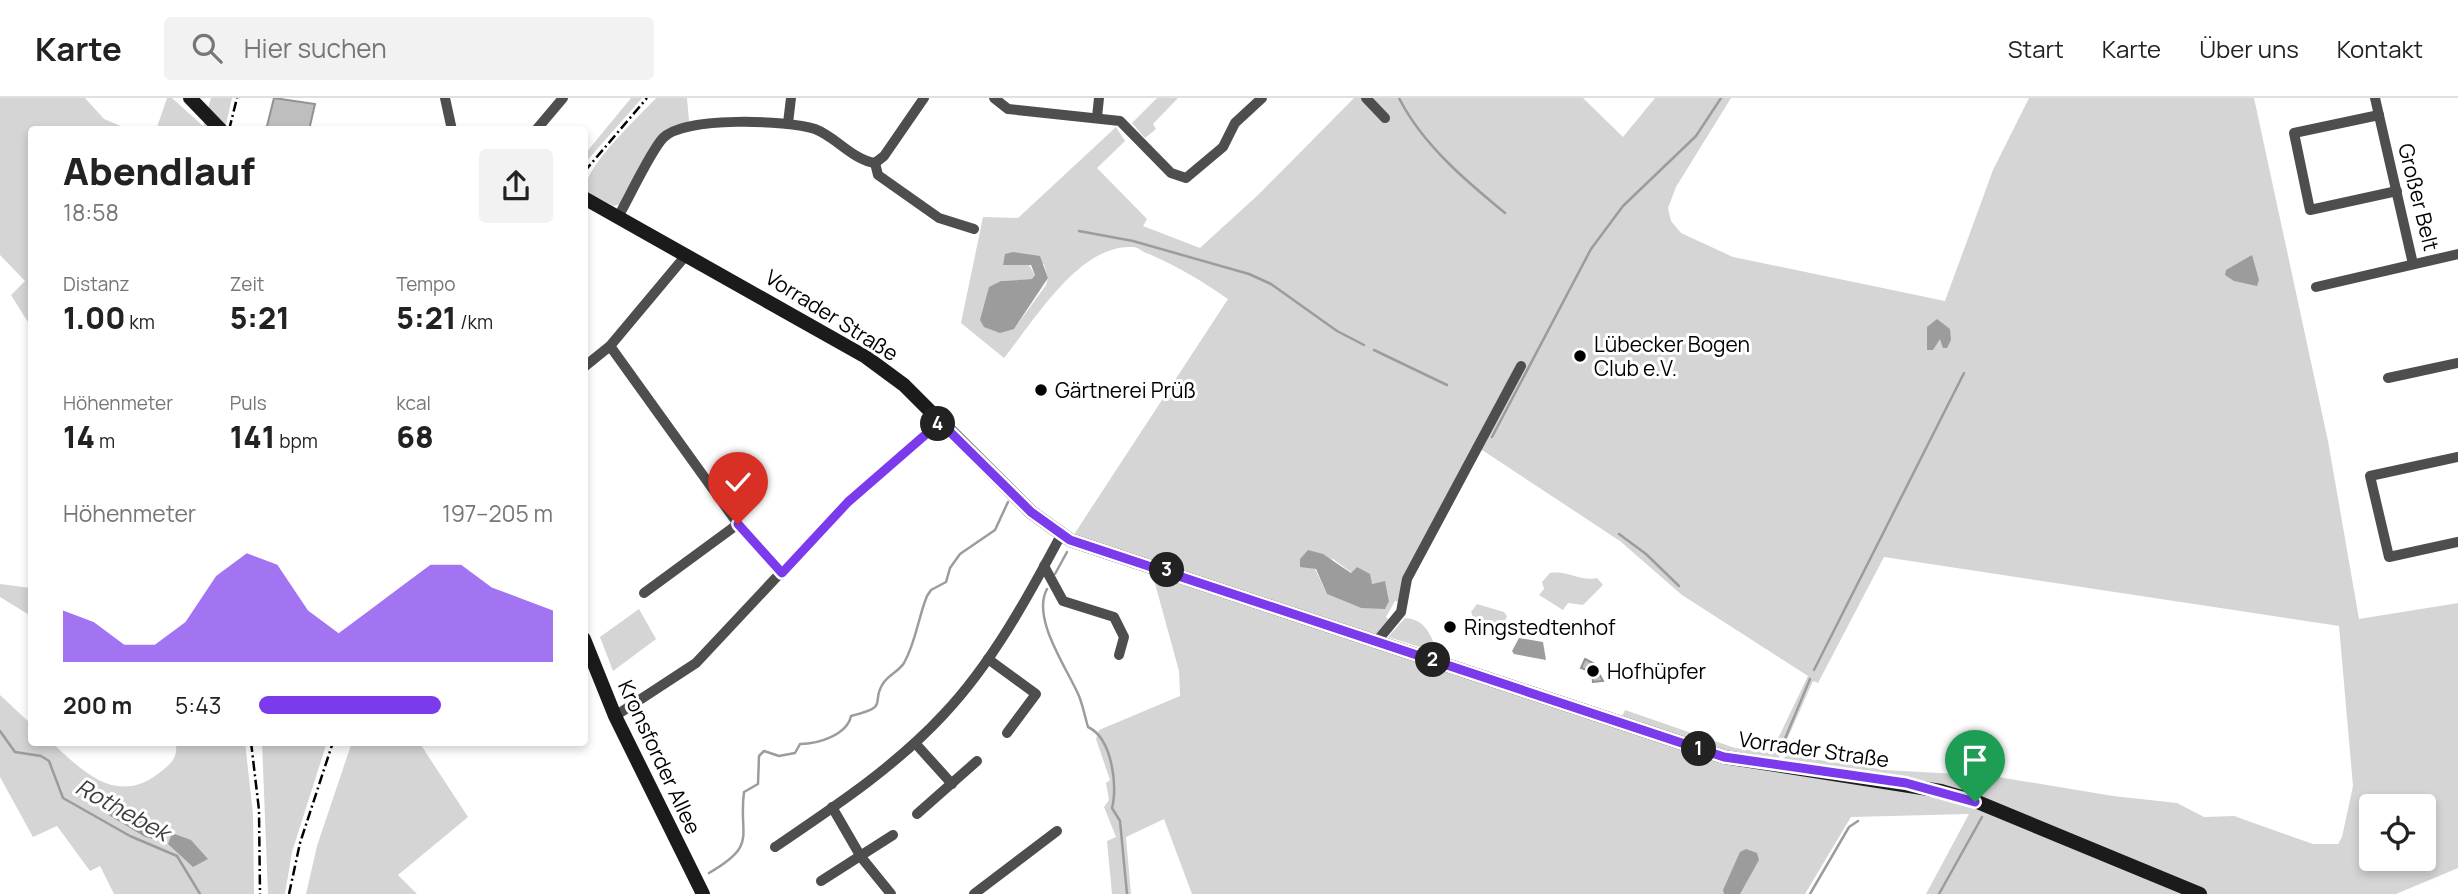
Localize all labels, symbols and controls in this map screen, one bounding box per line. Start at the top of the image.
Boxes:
search box [164,17,654,80]
text: Karte [35,26,122,71]
icon: search [188,29,226,67]
text: Hier suchen [244,30,387,66]
text: Start [2008,32,2064,65]
text: Karte [2102,32,2161,65]
text: Über uns [2199,32,2299,65]
text: Kontakt [2337,32,2423,65]
street label: Großer Belt [2392,140,2446,254]
text: Abendlauf [63,144,255,196]
button: share [479,149,553,223]
text: 18:58 [63,196,119,228]
street label: Vorrader Straße [760,263,904,367]
text: Distanz [63,271,130,297]
text: Zeit [230,271,264,297]
text: Tempo [396,271,456,297]
text: 1.00 [63,297,125,338]
text: 5:21 [230,297,290,338]
text: 5:21 [396,297,456,338]
text: km [125,309,155,335]
text: /km [456,309,493,335]
place label: Lübecker Bogen Club e.V. [1594,330,1750,382]
marker: Lübecker Bogen Club e.V. [1572,348,1588,364]
place label: Gärtnerei Prüß [1055,376,1196,404]
marker: Gärtnerei Prüß [1033,382,1049,398]
text: Höhenmeter [63,390,173,416]
text: Puls [230,390,267,416]
text: kcal [396,390,431,416]
pin: 4 [920,406,956,442]
text: 4 [932,410,943,436]
text: 14 [63,416,95,457]
text: 141 [230,416,275,457]
text: 68 [396,416,434,457]
text: m [95,428,115,454]
text: bpm [275,428,318,454]
pin [708,452,768,524]
icon: check [719,463,757,501]
text: Höhenmeter [63,497,196,529]
text: 197–205 m [442,497,553,529]
pin: 3 [1150,552,1184,588]
text: 3 [1161,556,1172,582]
place label: Ringstedtenhof [1464,613,1616,641]
marker: Ringstedtenhof [1442,619,1458,635]
pin: 2 [1416,642,1450,678]
text: 2 [1427,646,1438,672]
place label: Hofhüpfer [1607,657,1707,685]
marker: Hofhüpfer [1585,663,1601,679]
street label: Kronsforder Allee [612,676,708,838]
text: 200 m [63,689,132,721]
text: 5:43 [175,689,221,721]
street label: Vorrader Straße [1737,725,1891,773]
pin [1945,730,2005,802]
pin: 1 [1682,732,1716,766]
text: 1 [1694,735,1703,761]
icon: arrive [1956,741,1994,779]
water label: Rothebek [70,770,179,850]
map controls [2359,794,2436,871]
button: locate [2359,794,2436,871]

